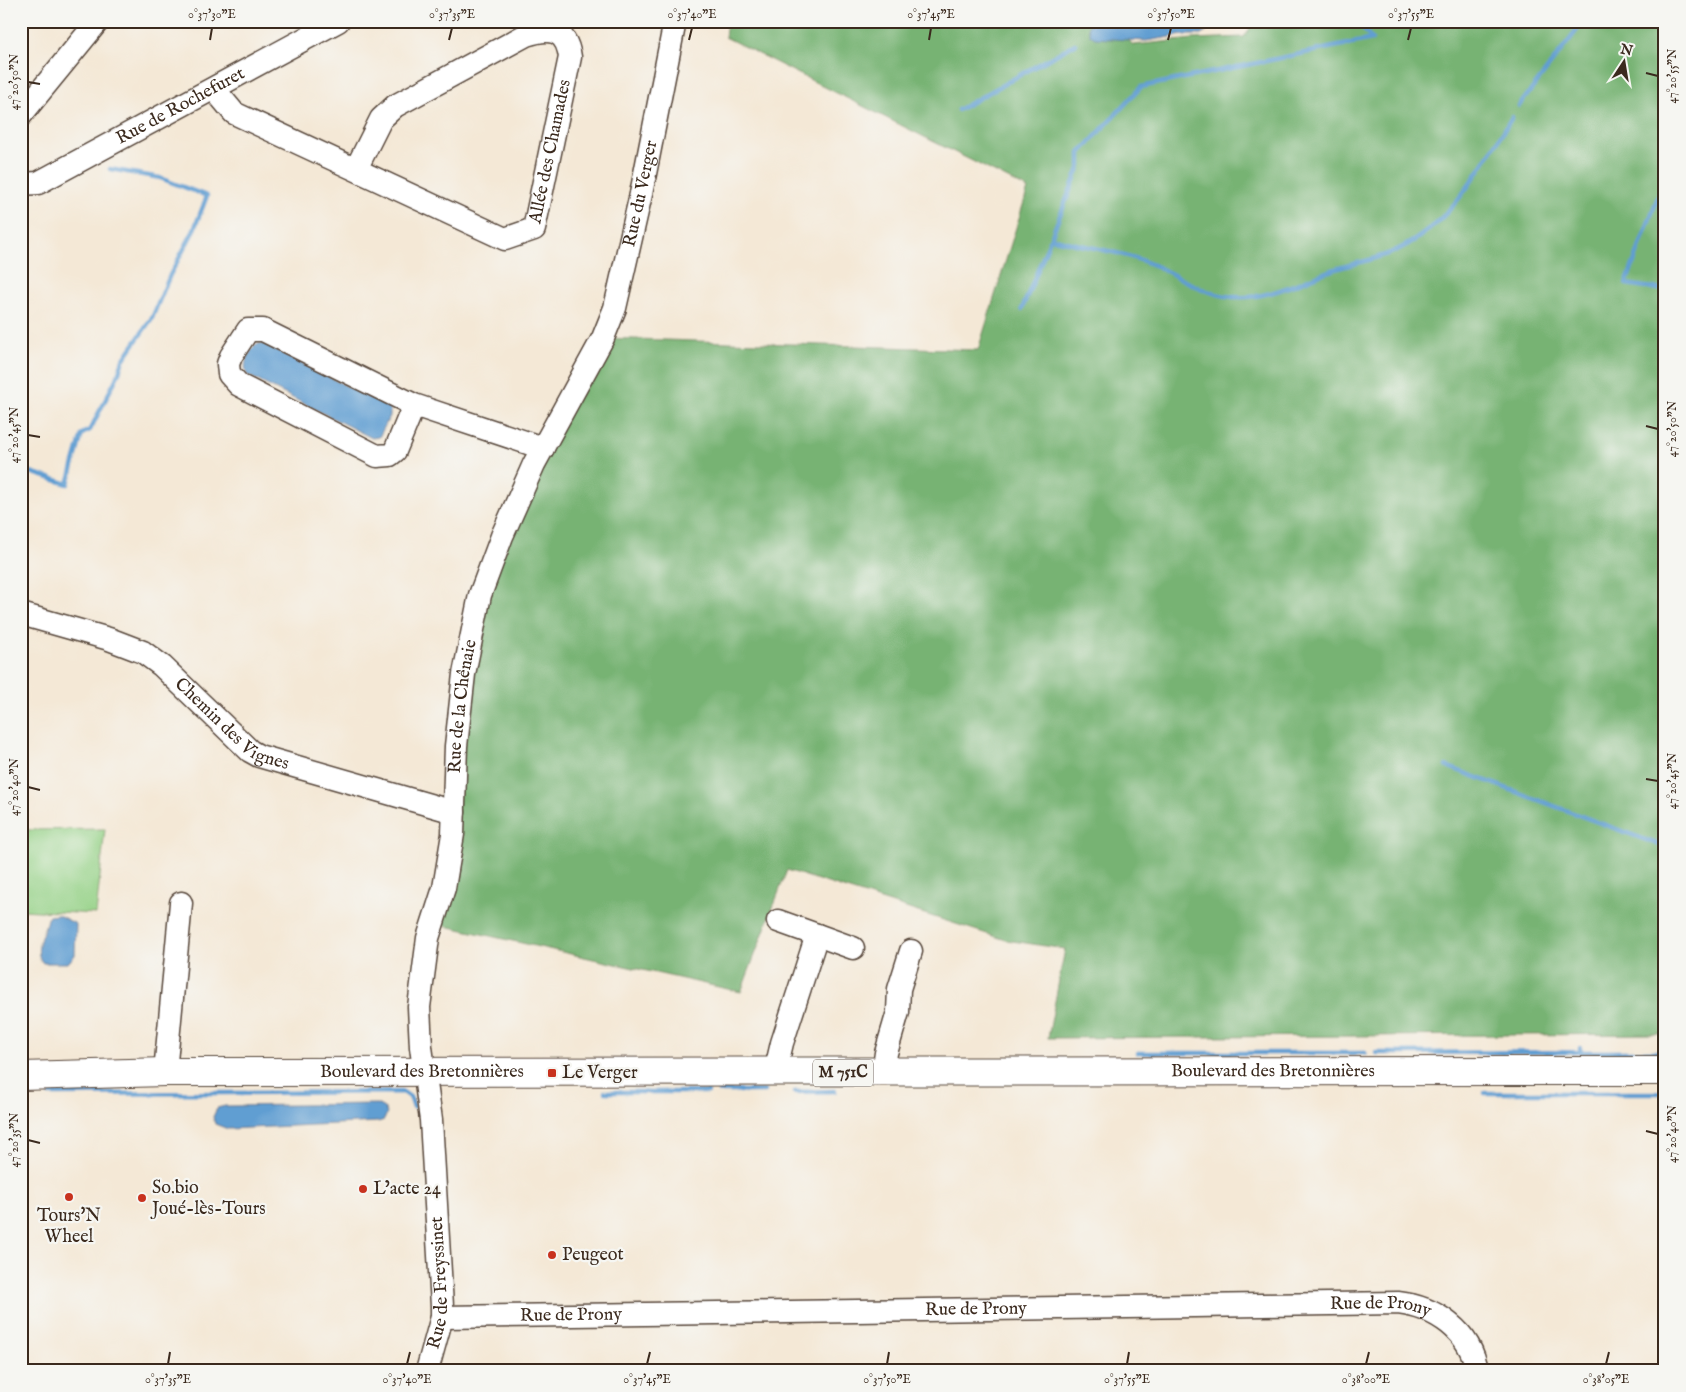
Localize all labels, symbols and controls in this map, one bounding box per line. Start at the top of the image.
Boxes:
text: 0°37'30"E [188,7,236,22]
text: 0°37'35"E [429,7,475,22]
text: 0°37'40"E [667,7,717,22]
text: 0°37'45"E [907,7,955,22]
text: 0°37'50"E [1147,7,1195,22]
text: 0°37'55"E [1388,7,1434,22]
north arrow [1598,38,1648,88]
text: N [1618,40,1634,60]
text: 47°20'55"N [1665,48,1680,103]
text: 47°20'50"N [7,53,22,110]
street label: Rue de Rochefuret [112,62,249,150]
street label: Allée des Chamades [524,77,577,227]
street label: Rue du Verger [618,138,663,249]
text: 47°20'50"N [1665,400,1680,457]
text: 47°20'45"N [7,406,22,463]
street label: Rue de la Chênaie [444,637,482,774]
street label: Chemin des Vignes [170,673,292,776]
text: 47°20'45"N [1665,752,1680,809]
text: 47°20'40"N [7,757,22,816]
street label: Boulevard des Bretonnières [320,1060,524,1083]
road number: M 751C [813,1060,873,1086]
street label: Boulevard des Bretonnières [1171,1060,1375,1083]
place label: Le Verger [562,1062,638,1085]
marker: Le Verger [546,1067,558,1079]
text: 47°20'40"N [1665,1104,1680,1163]
text: 47°20'35"N [7,1112,22,1167]
place label: So.bio Joué-lès-Tours [150,1177,266,1221]
place label: L’acte 24 [373,1178,441,1201]
marker: L’acte 24 [357,1183,369,1195]
marker: Tours'N Wheel [63,1191,75,1203]
marker: So.bio Joué-lès-Tours [136,1192,148,1204]
place label: Tours'N Wheel [37,1205,101,1249]
street label: Rue de Freyssinet [422,1216,454,1352]
place label: Peugeot [562,1244,624,1267]
marker: Peugeot [546,1249,558,1261]
street label: Rue de Prony [1330,1291,1435,1323]
street label: Rue de Prony [925,1297,1027,1321]
street label: Rue de Prony [520,1303,622,1327]
text: 0°37'35"E [145,1372,191,1387]
text: 0°37'40"E [382,1372,432,1387]
text: 0°37'45"E [623,1372,671,1387]
text: 0°37'50"E [863,1372,911,1387]
text: 0°37'55"E [1104,1372,1150,1387]
text: 0°38'00"E [1342,1372,1390,1387]
text: 0°38'05"E [1583,1372,1629,1387]

